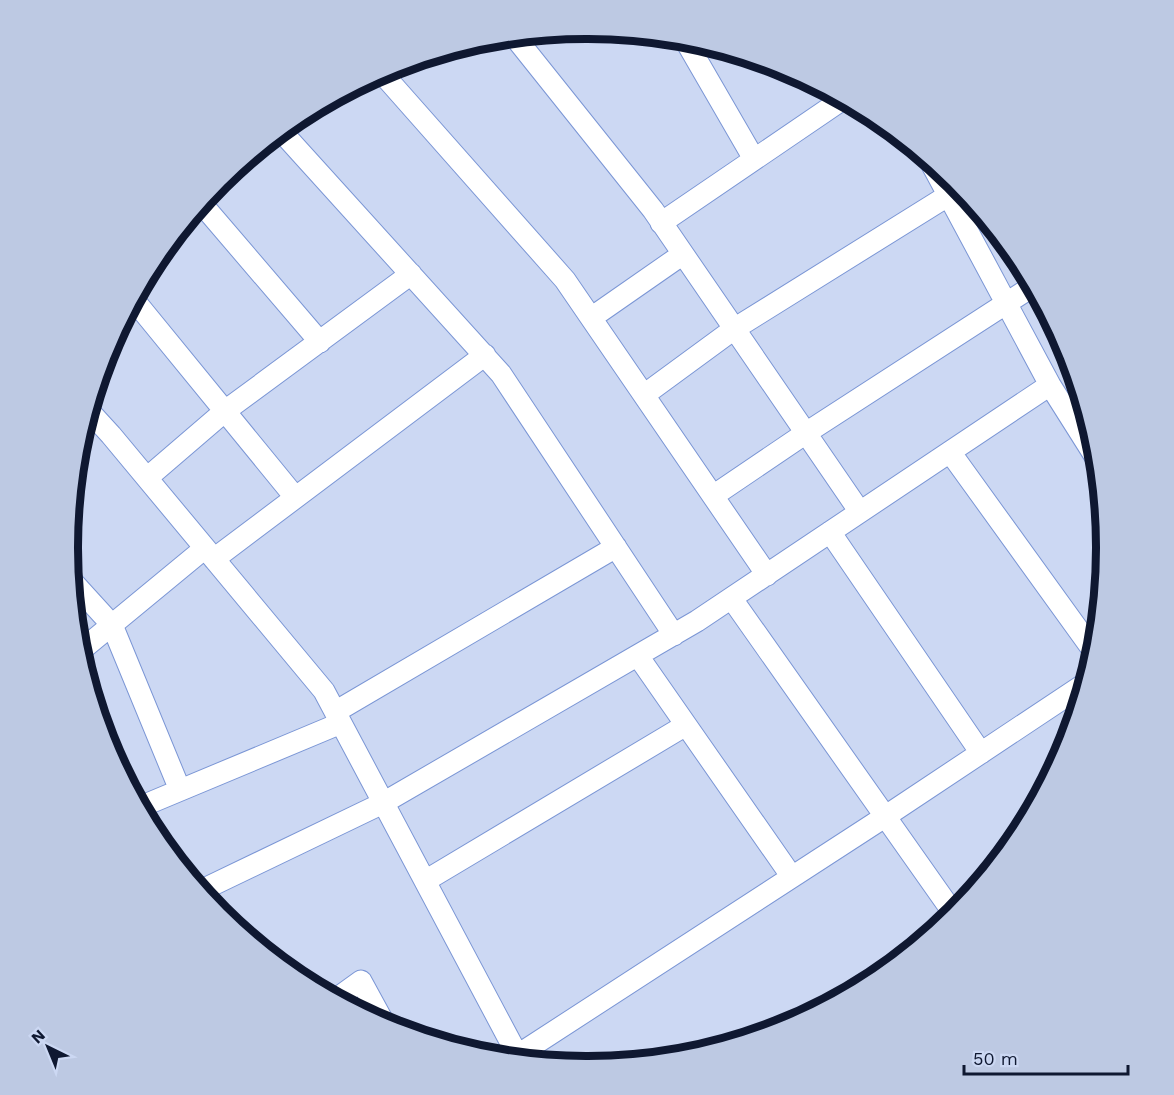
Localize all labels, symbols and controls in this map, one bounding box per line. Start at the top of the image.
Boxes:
north arrow [18,1017,78,1077]
text: N [27,1025,49,1047]
scale bar [964,1038,1128,1076]
text: 50 m [973,1048,1018,1069]

